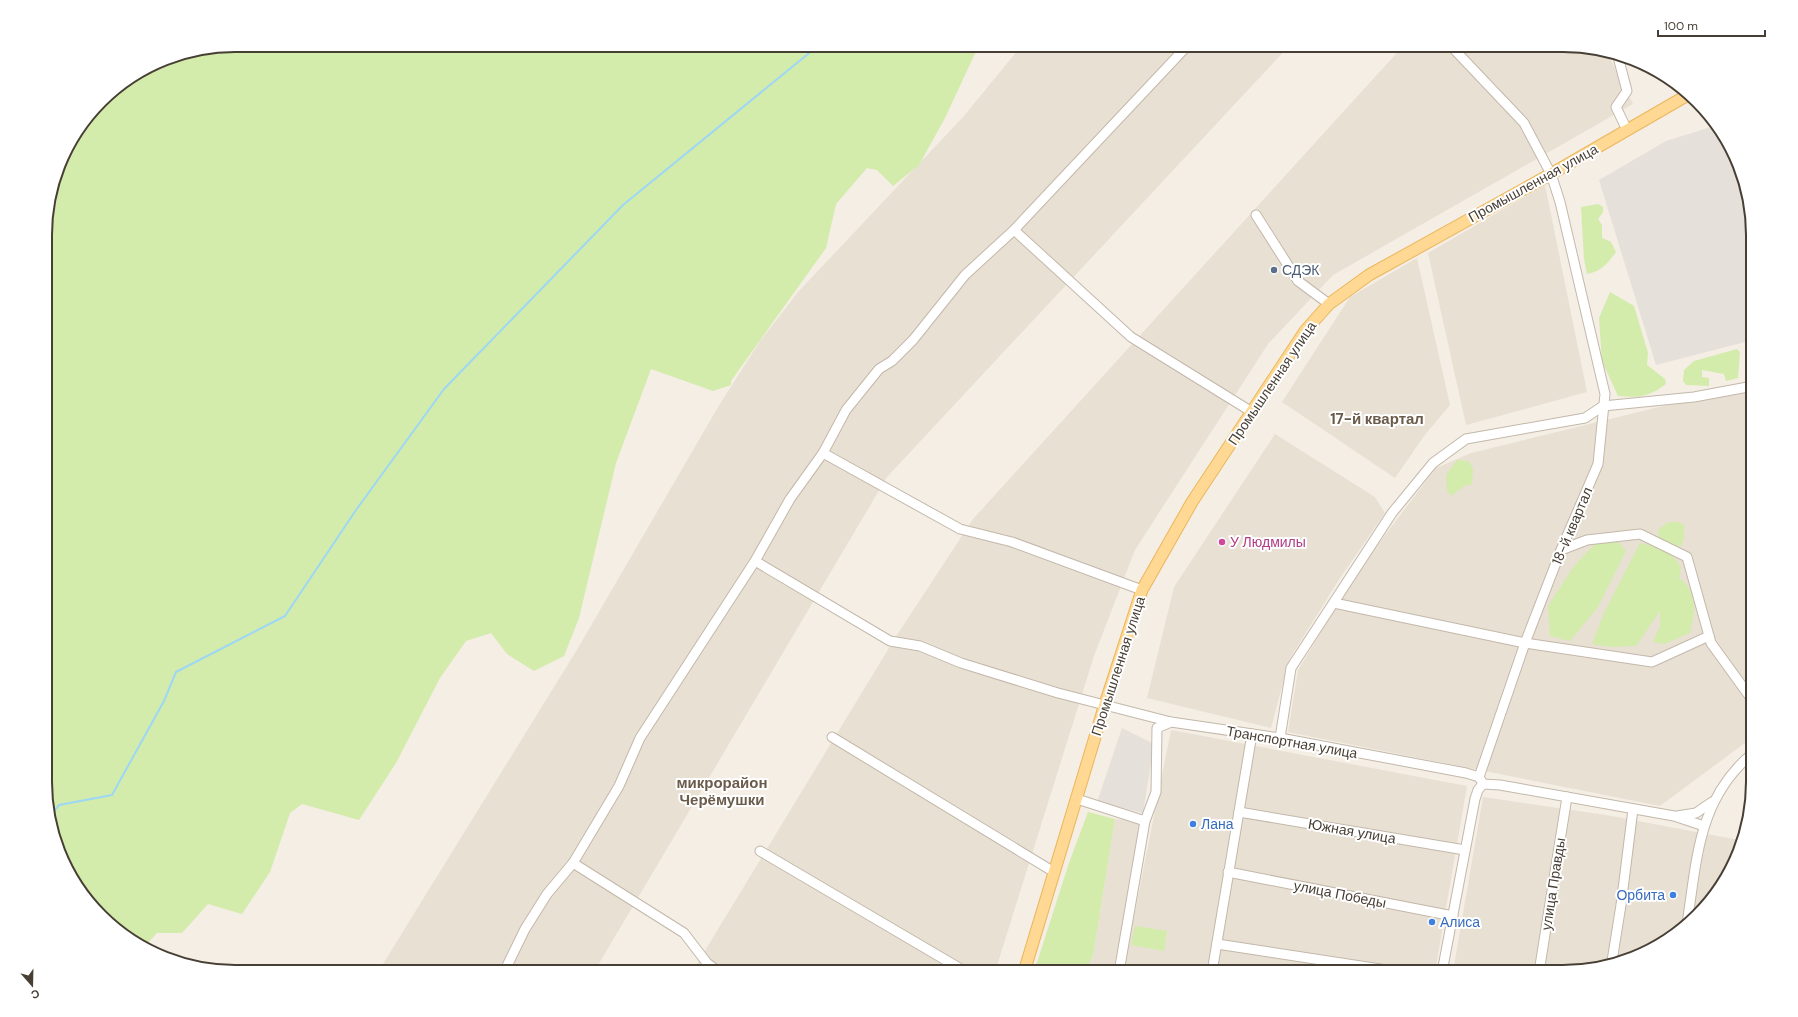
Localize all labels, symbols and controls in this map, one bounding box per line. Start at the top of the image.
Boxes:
scale bar [1658,12,1765,38]
text: 100 m [1664,18,1698,34]
street label: Промышленная улица [1465,140,1601,226]
place label: СДЭК [1282,261,1320,279]
marker: СДЭК [1269,265,1279,275]
street label: Промышленная улица [1224,317,1320,448]
district label: 17-й квартал [1330,409,1424,429]
street label: 18-й квартал [1548,484,1596,568]
place label: У Людмилы [1230,533,1306,551]
marker: У Людмилы [1217,537,1227,547]
street label: Промышленная улица [1087,594,1149,738]
street label: Транспортная улица [1225,722,1359,762]
district label: микрорайон Черёмушки [676,773,768,810]
street label: Южная улица [1307,814,1398,848]
place label: Лана [1201,815,1234,833]
marker: Лана [1188,819,1198,829]
street label: улица Правды [1537,836,1569,932]
street label: улица Победы [1292,876,1388,912]
place label: Орбита [1616,886,1665,904]
marker: Орбита [1668,890,1678,900]
place label: Алиса [1440,913,1480,931]
marker: Алиса [1427,917,1437,927]
north arrow [12,965,52,1005]
text: С [29,986,42,1002]

